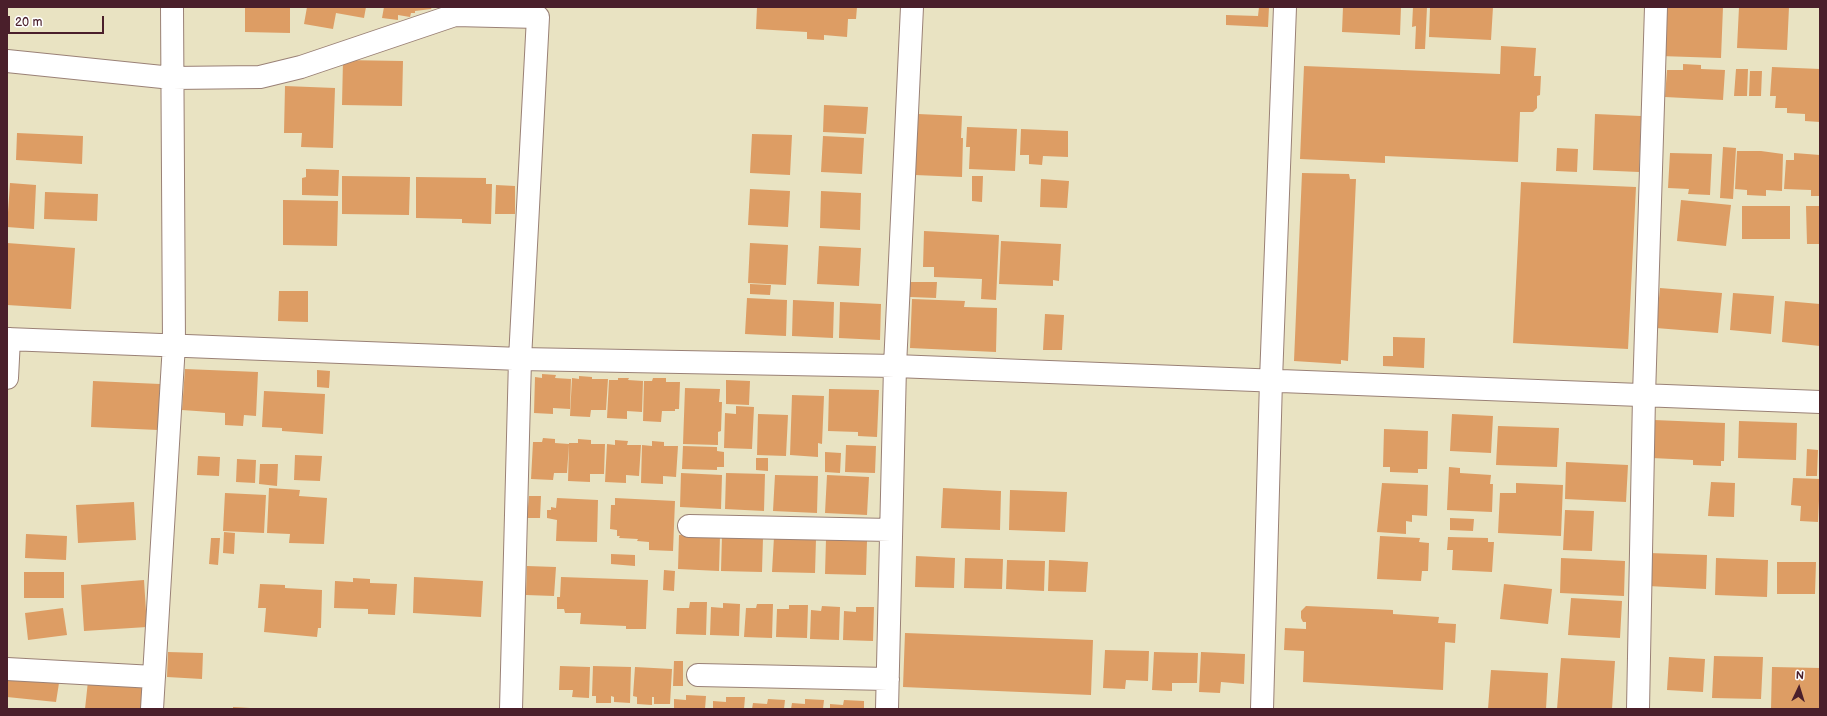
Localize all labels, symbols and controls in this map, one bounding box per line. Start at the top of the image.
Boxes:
scale bar [10,8,106,34]
text: 20 m [15,15,42,30]
north arrow [1779,668,1819,708]
text: N [1795,669,1804,682]

